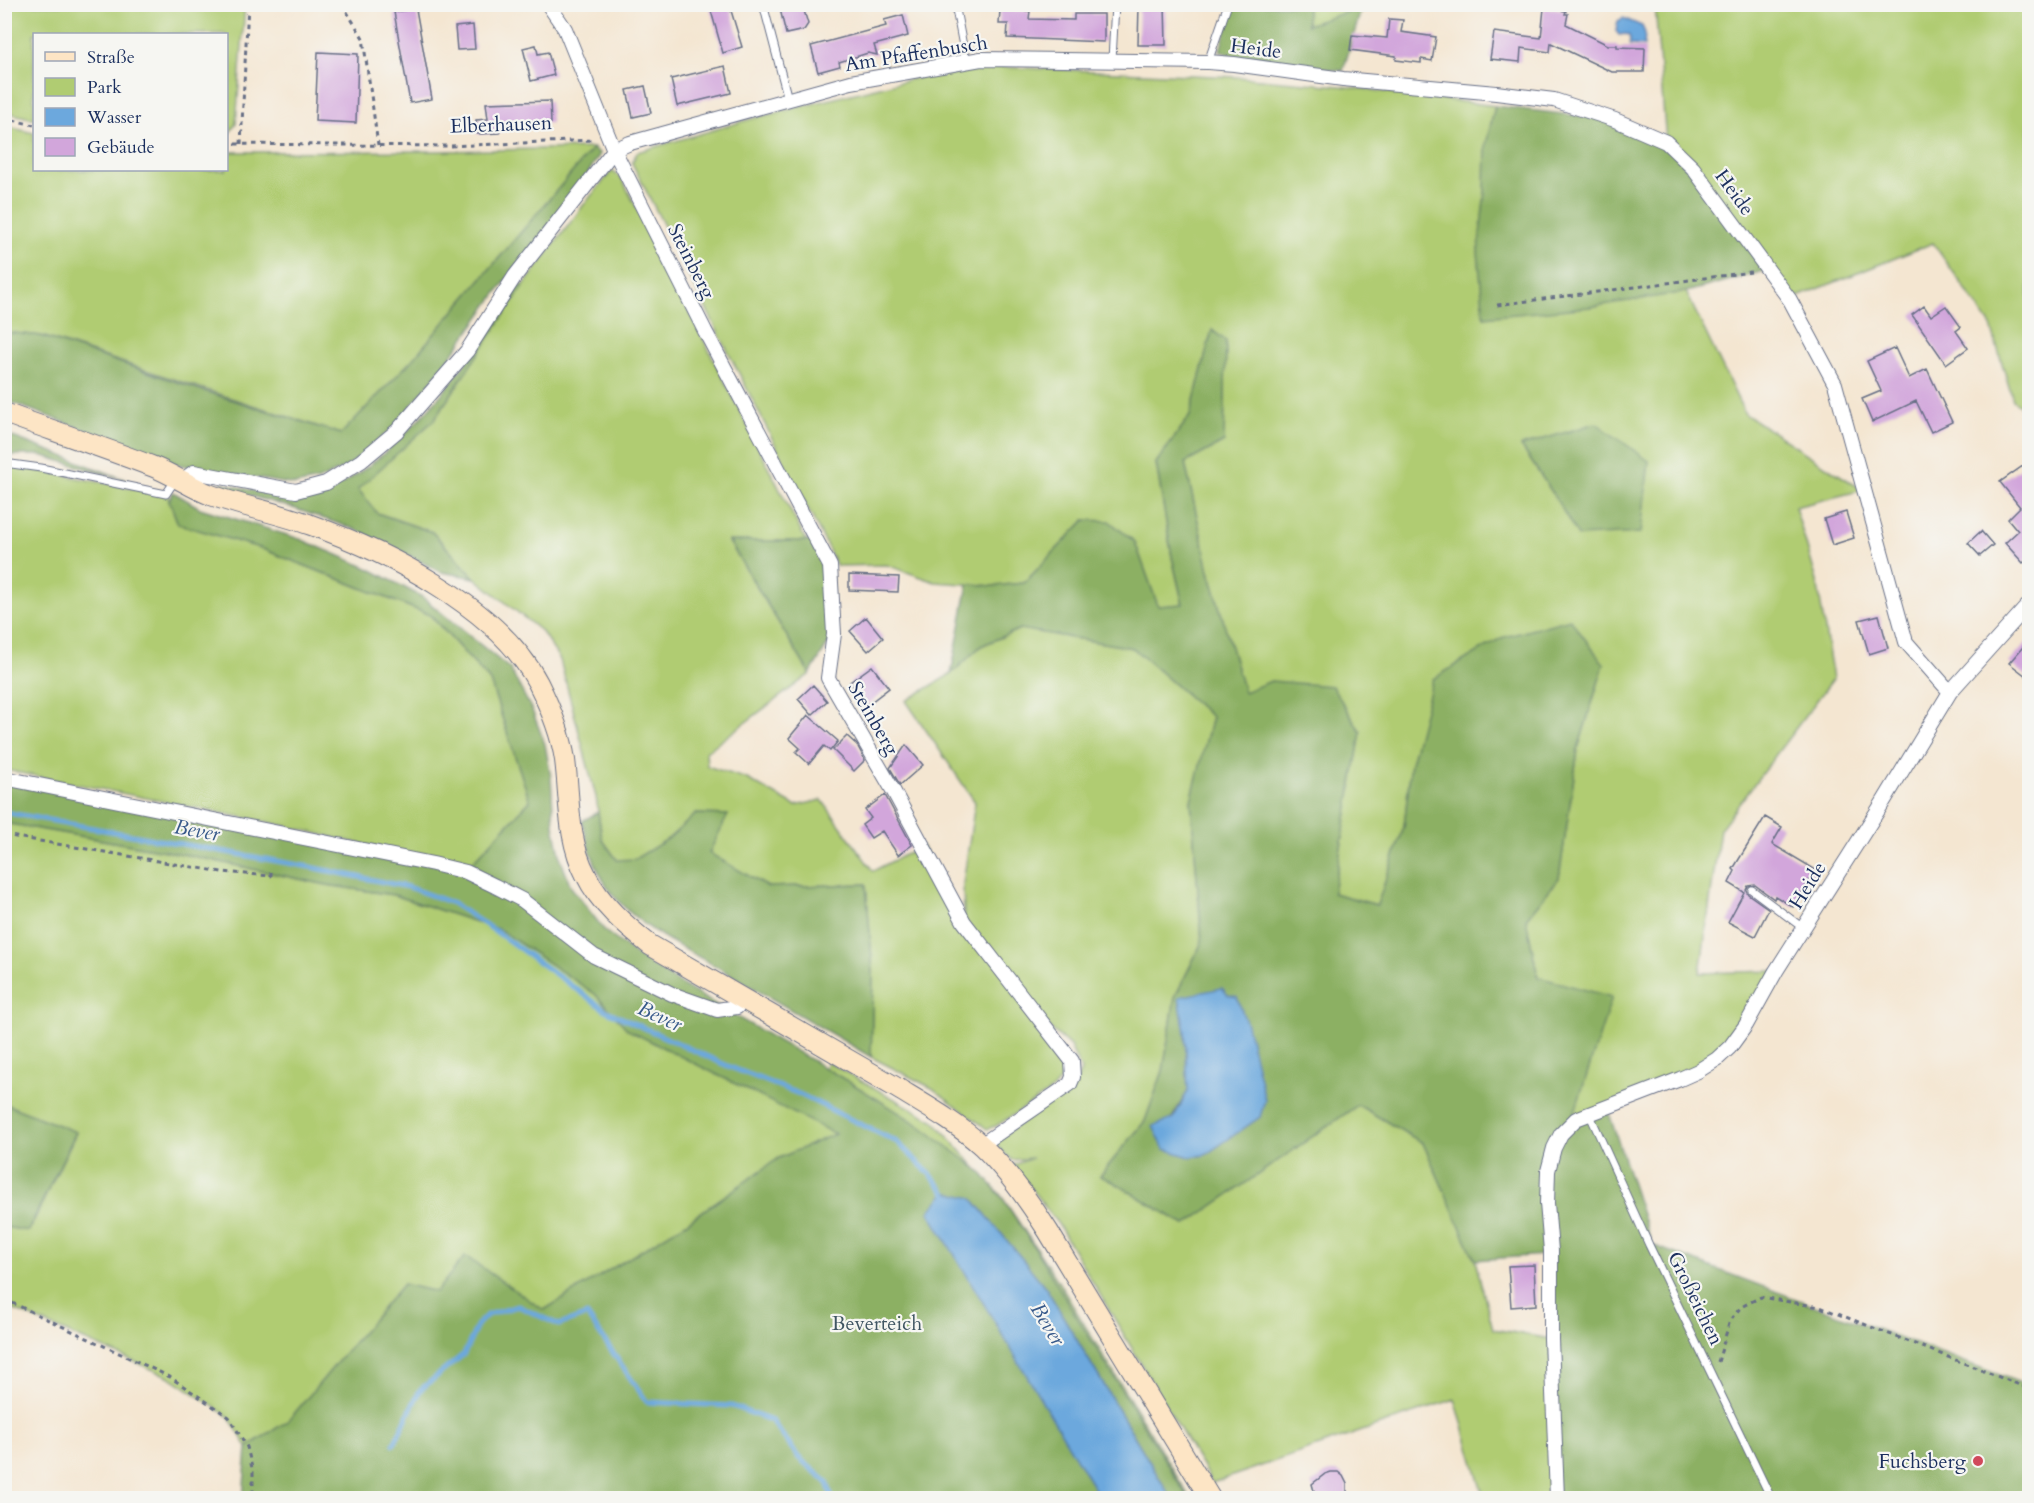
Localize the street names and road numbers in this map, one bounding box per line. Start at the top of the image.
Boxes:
street label: Am Pfaffenbusch [843,29,989,78]
street label: Heide [1229,32,1283,65]
street label: Elberhausen [449,109,553,140]
street label: Heide [1709,164,1761,221]
street label: Steinberg [661,219,722,304]
street label: Steinberg [842,677,906,761]
street label: Heide [1782,856,1832,914]
street label: Großeichen [1661,1247,1730,1350]

